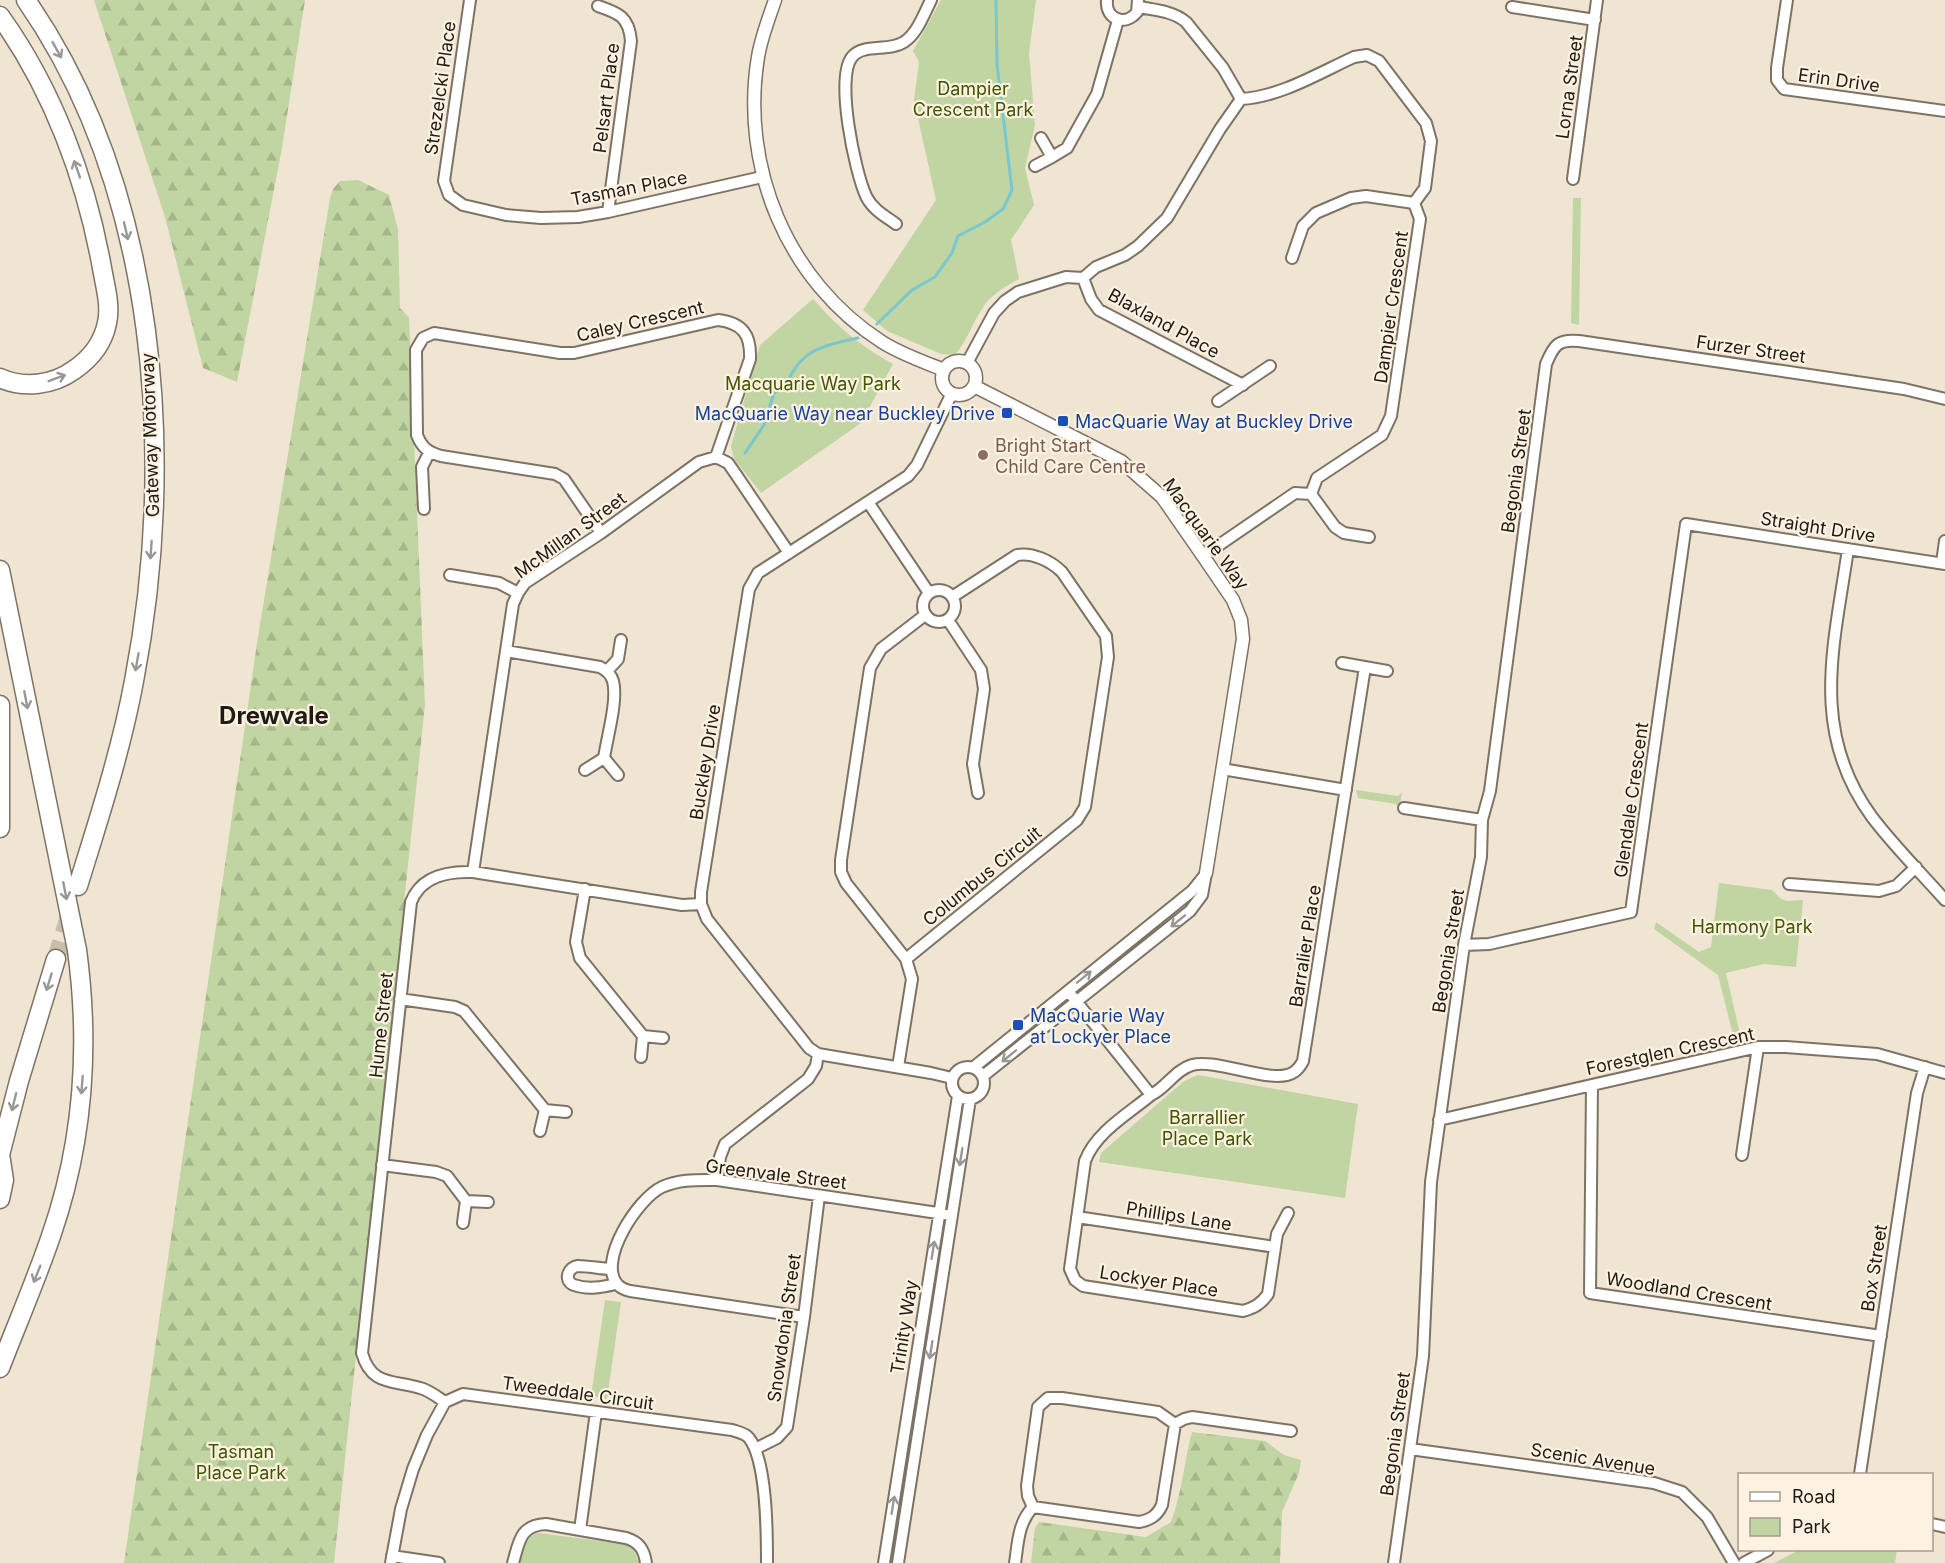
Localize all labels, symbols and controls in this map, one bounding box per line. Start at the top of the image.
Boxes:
street label: Strezelcki Place [420,20,460,156]
street label: Lorna Street [1551,34,1587,140]
one-way arrow [51,41,63,58]
street label: Pelsart Place [589,42,623,154]
street label: Erin Drive [1797,64,1881,96]
park label: Dampier Crescent Park [913,78,1033,120]
one-way arrow [70,160,81,179]
street label: Tasman Place [569,166,689,210]
one-way arrow [121,221,133,240]
street label: Dampier Crescent [1370,229,1412,384]
street label: Blaxland Place [1105,284,1223,362]
street label: Caley Crescent [574,296,706,346]
street label: Furzer Street [1695,331,1807,367]
street label: Gateway Motorway [137,353,163,517]
one-way arrow [47,372,65,383]
park label: Macquarie Way Park [725,373,901,394]
place label: MacQuarie Way near Buckley Drive [695,403,995,424]
marker: MacQuarie Way near Buckley Drive [1000,406,1014,420]
street label: Begonia Street [1497,408,1535,534]
place label: MacQuarie Way at Buckley Drive [1075,411,1353,432]
marker: MacQuarie Way at Buckley Drive [1056,414,1070,428]
place label: Bright Start Child Care Centre [995,435,1146,477]
marker: Bright Start Child Care Centre [976,448,990,462]
street label: Macquarie Way [1159,474,1253,594]
street label: McMillan Street [510,488,630,582]
street label: Straight Drive [1759,508,1877,546]
one-way arrow [146,539,157,559]
one-way arrow [132,652,143,671]
one-way arrow [21,690,33,709]
district label: Drewvale [219,701,329,730]
street label: Buckley Drive [685,703,725,821]
street label: Glendale Crescent [1610,721,1652,879]
street label: Columbus Circuit [919,822,1045,930]
one-way arrow [60,881,71,901]
street label: Barralier Place [1285,883,1325,1009]
street label: Begonia Street [1428,887,1468,1014]
one-way arrow [1170,914,1186,927]
park label: Harmony Park [1691,916,1813,937]
street label: Hume Street [365,971,397,1079]
one-way arrow [1076,971,1092,984]
one-way arrow [43,972,54,991]
place label: MacQuarie Way at Lockyer Place [1030,1005,1171,1047]
marker: MacQuarie Way at Lockyer Place [1011,1018,1025,1032]
street label: Forestglen Crescent [1584,1023,1756,1079]
one-way arrow [1001,1049,1017,1062]
one-way arrow [76,1074,87,1094]
one-way arrow [7,1092,19,1111]
park label: Barrallier Place Park [1162,1107,1252,1149]
one-way arrow [955,1147,966,1166]
street label: Greenvale Street [704,1155,848,1193]
street label: Phillips Lane [1125,1197,1233,1235]
street label: Box Street [1857,1223,1891,1313]
one-way arrow [928,1241,939,1261]
street label: Snowdonia Street [763,1252,805,1404]
street label: Lockyer Place [1098,1261,1220,1301]
one-way arrow [31,1264,42,1282]
street label: Woodland Crescent [1605,1268,1773,1314]
street label: Trinity Way [886,1278,922,1376]
one-way arrow [925,1339,936,1359]
street label: Begonia Street [1376,1371,1414,1497]
street label: Tweeddale Circuit [501,1372,655,1414]
street label: Scenic Avenue [1529,1439,1657,1479]
park label: Tasman Place Park [196,1441,286,1483]
legend [1738,1473,1933,1551]
text: Road [1792,1486,1835,1507]
one-way arrow [888,1496,899,1516]
text: Park [1792,1516,1831,1537]

